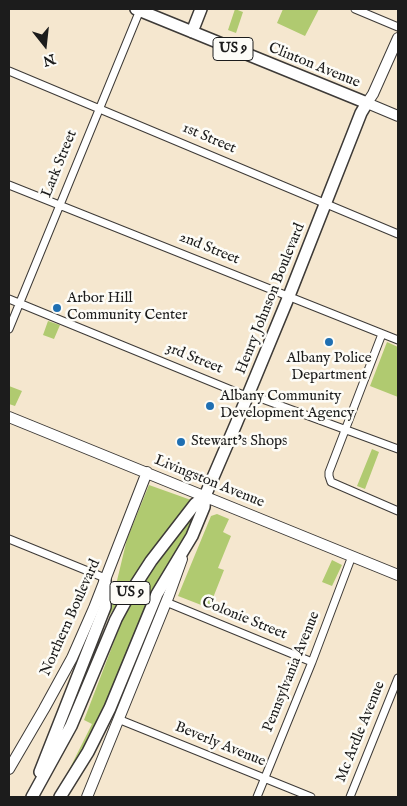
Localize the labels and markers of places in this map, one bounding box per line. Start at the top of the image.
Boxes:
place label: Arbor Hill Community Center [67,290,188,325]
marker: Arbor Hill Community Center [51,302,63,314]
marker: Albany Police Department [323,336,335,348]
place label: Albany Police Department [286,350,372,385]
place label: Albany Community Development Agency [220,388,354,423]
marker: Albany Community Development Agency [204,400,216,412]
place label: Stewart's Shops [191,433,287,451]
marker: Stewart's Shops [175,436,187,448]

